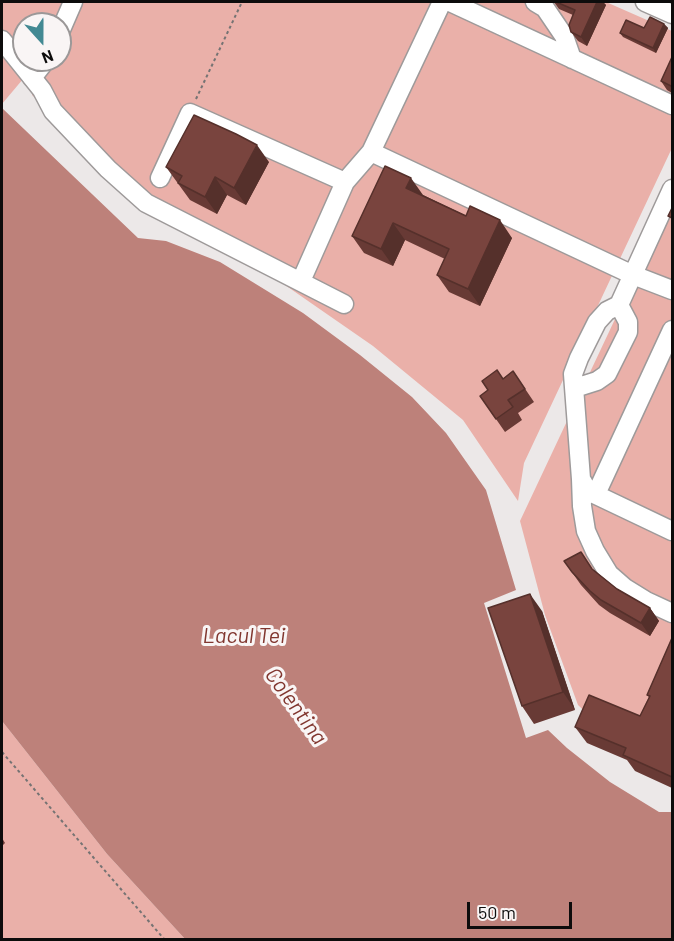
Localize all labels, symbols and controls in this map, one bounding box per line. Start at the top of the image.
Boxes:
north arrow [12,12,72,72]
text: N [40,47,56,68]
water label: Lacul Tei [203,623,285,649]
water label: Colentina [259,662,333,750]
scale bar [470,890,575,928]
text: 50 m [478,901,516,923]

